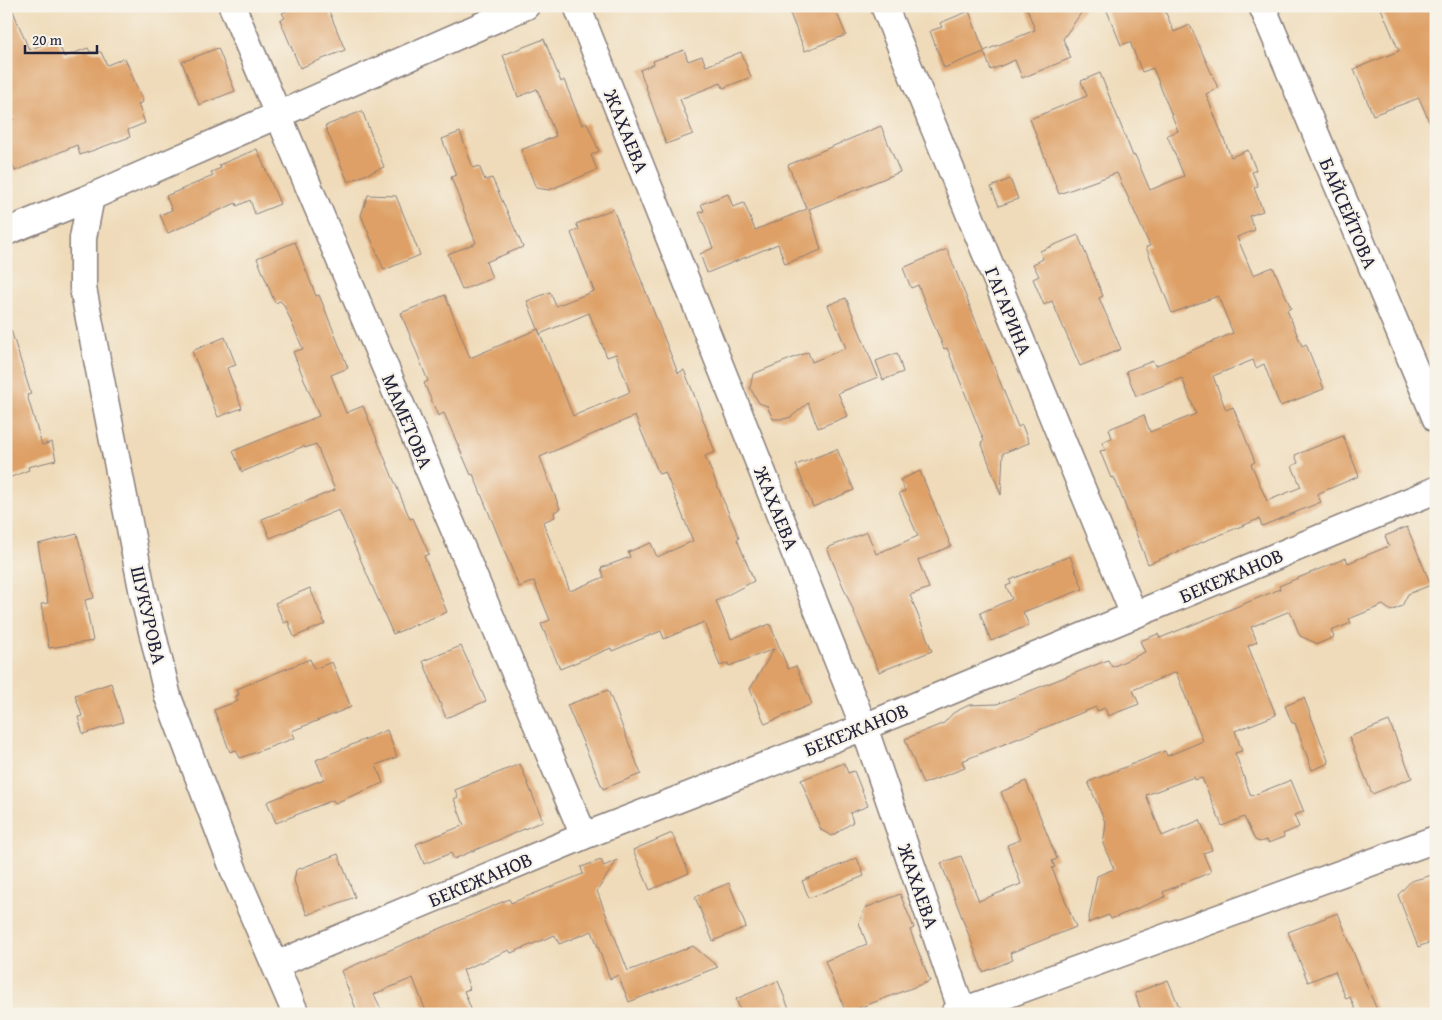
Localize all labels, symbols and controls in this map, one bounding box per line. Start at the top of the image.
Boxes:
scale bar [25,22,98,54]
text: 20 m [32,29,63,50]
street label: ЖАХАЕВА [597,84,657,177]
street label: БАЙСЕЙТОВА [1313,153,1385,273]
street label: ГАГАРИНА [978,262,1040,360]
street label: МАМЕТОВА [375,369,441,473]
street label: ЖАХАЕВА [747,461,807,554]
street label: БЕКЕЖАНОВ [1174,540,1288,610]
street label: ШУКУРОВА [124,563,174,667]
street label: БЕКЕЖАНОВ [799,695,913,763]
street label: ЖАХАЕВА [891,839,947,932]
street label: БЕКЕЖАНОВ [423,844,537,914]

